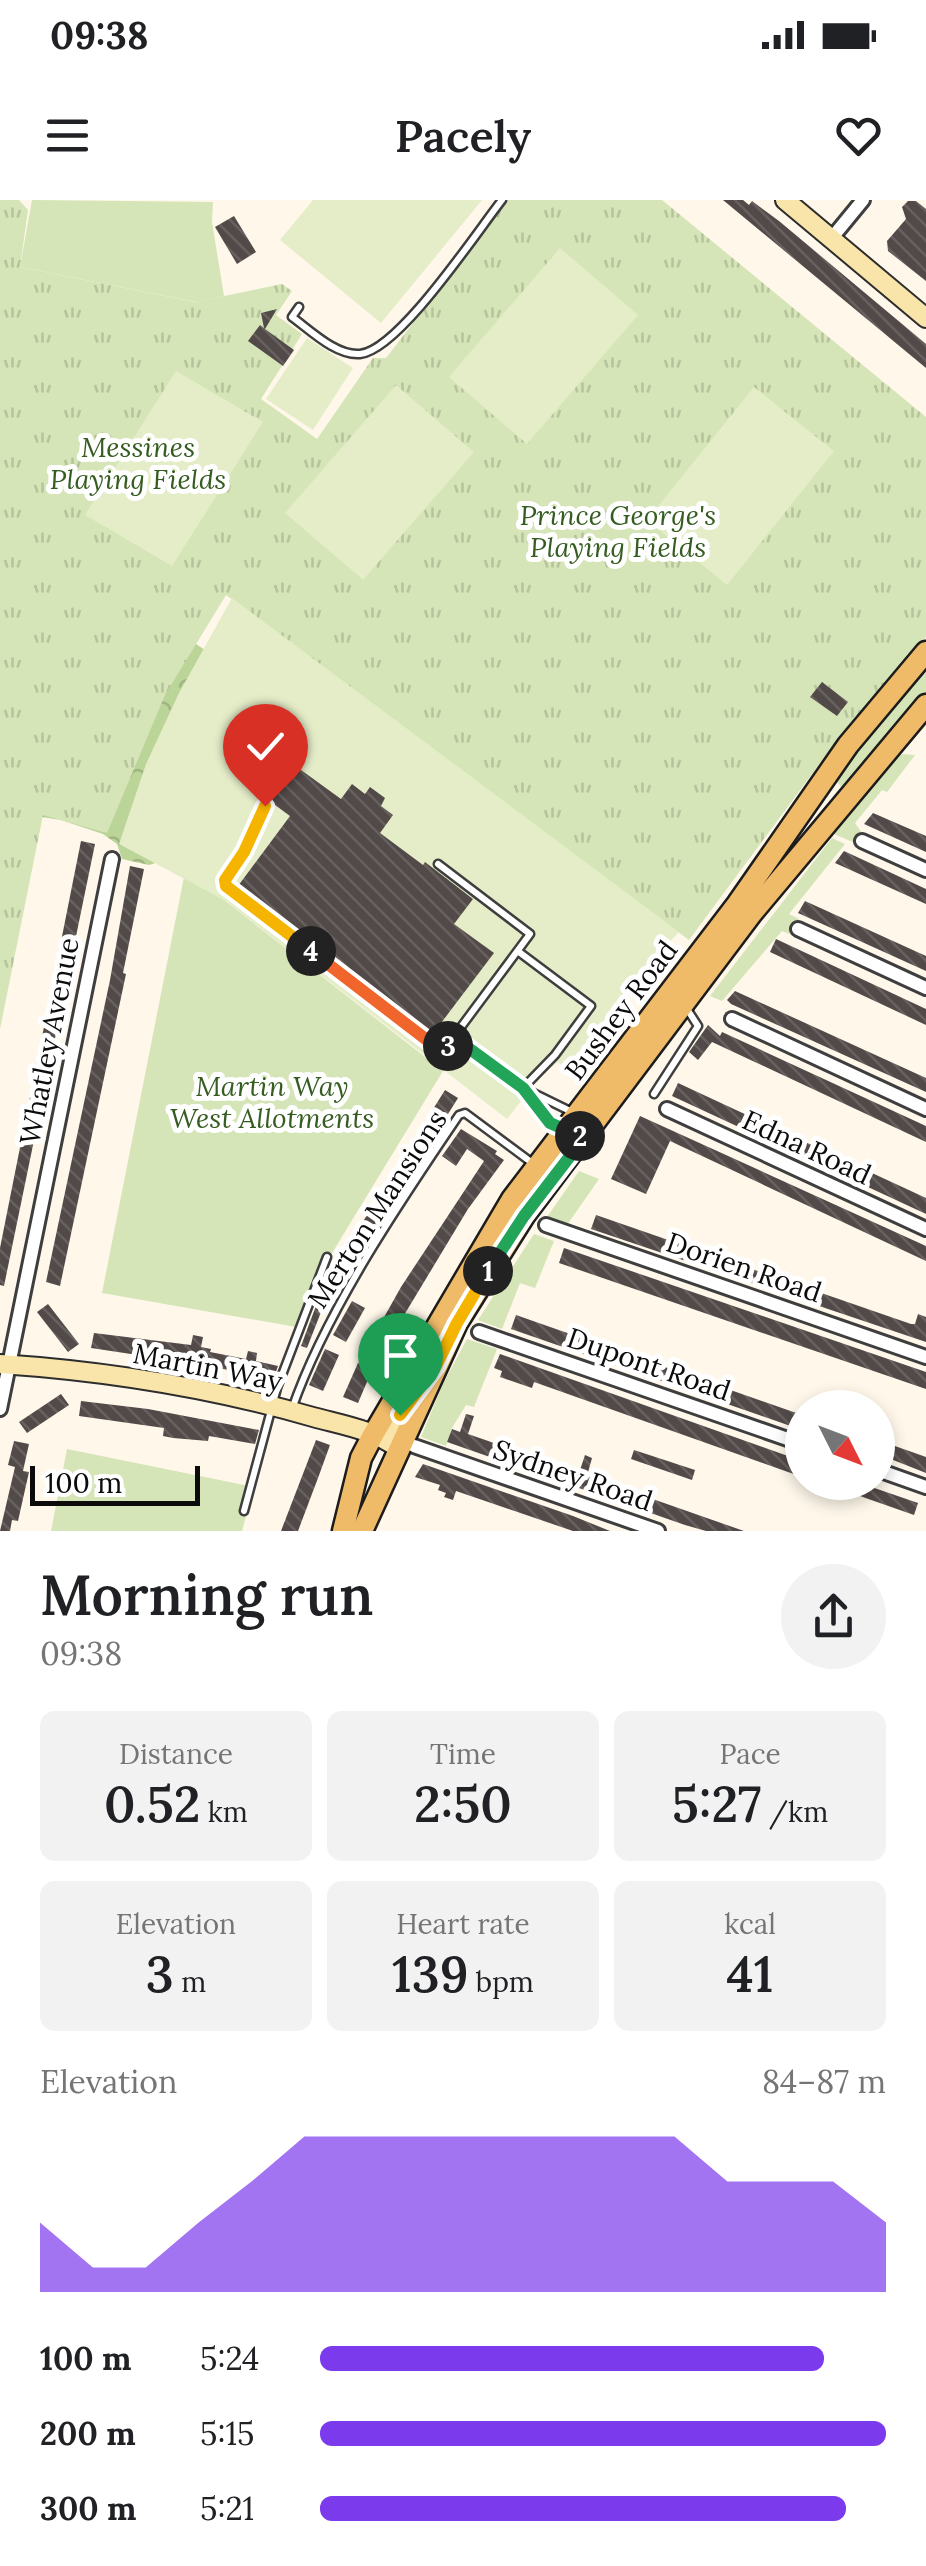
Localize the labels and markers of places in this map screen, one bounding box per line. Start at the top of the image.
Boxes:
pin [223,704,308,807]
pin: 4 [286,926,336,976]
pin: 3 [423,1021,473,1071]
pin: 2 [555,1111,605,1161]
pin: 1 [463,1246,513,1296]
pin [358,1313,443,1416]

